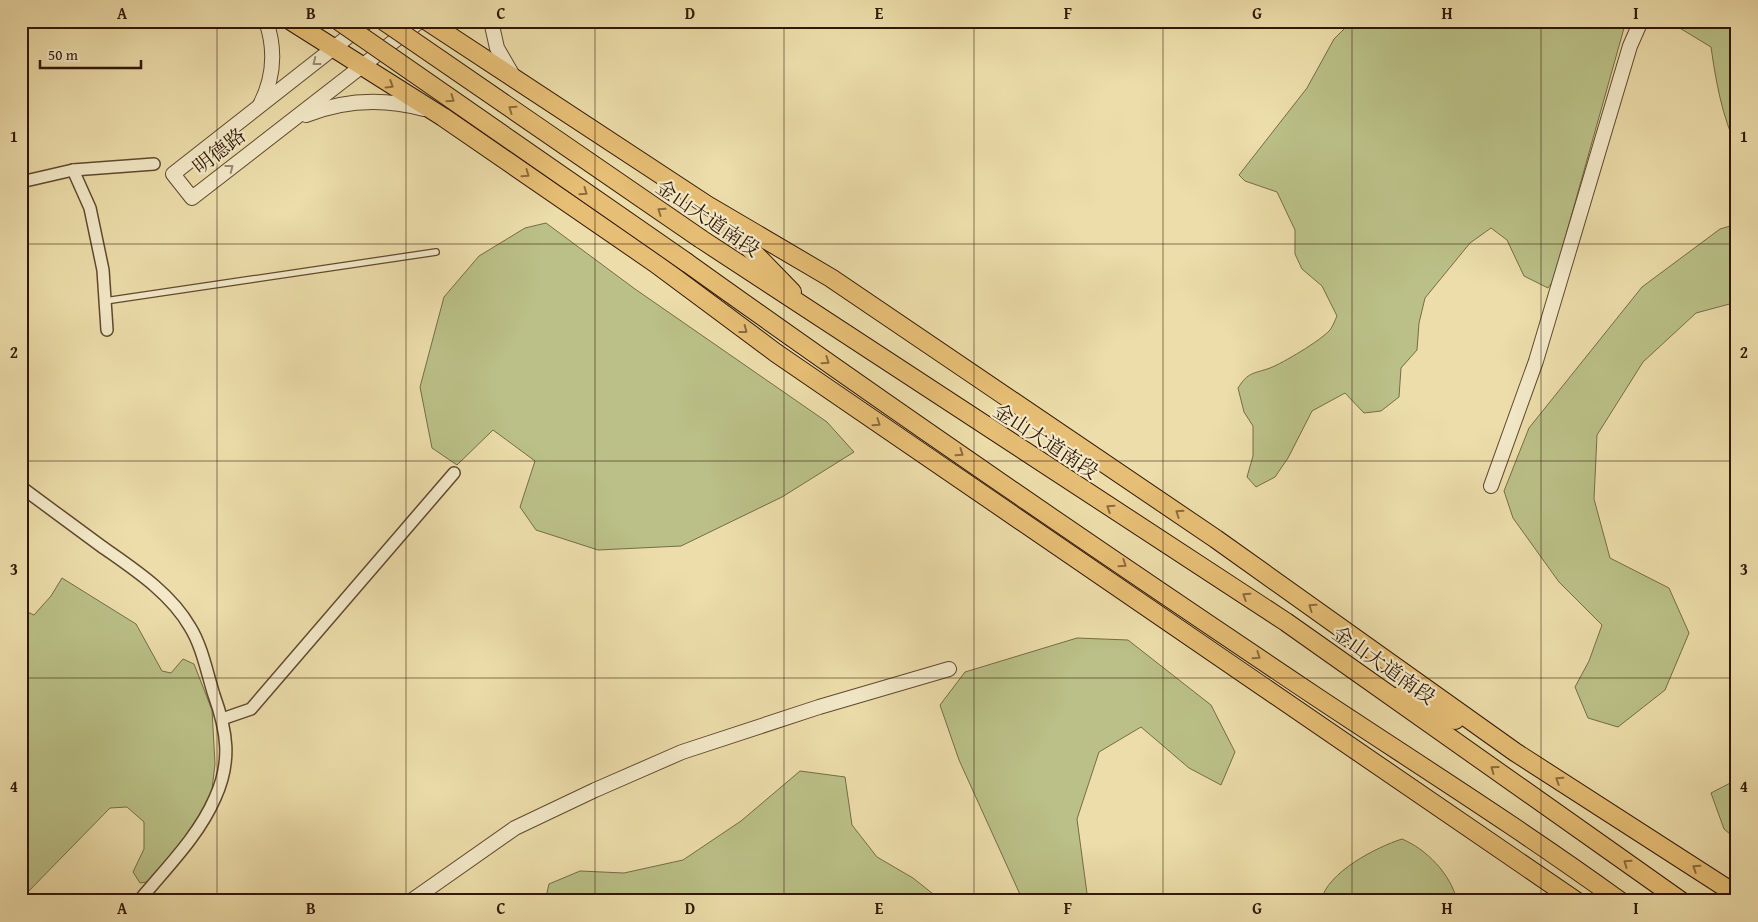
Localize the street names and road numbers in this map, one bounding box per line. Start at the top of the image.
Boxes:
street label: 明德路 [186,121,251,181]
street label: 金山大道南段 [650,172,766,263]
street label: 金山大道南段 [988,396,1104,485]
street label: 金山大道南段 [1327,618,1442,711]

